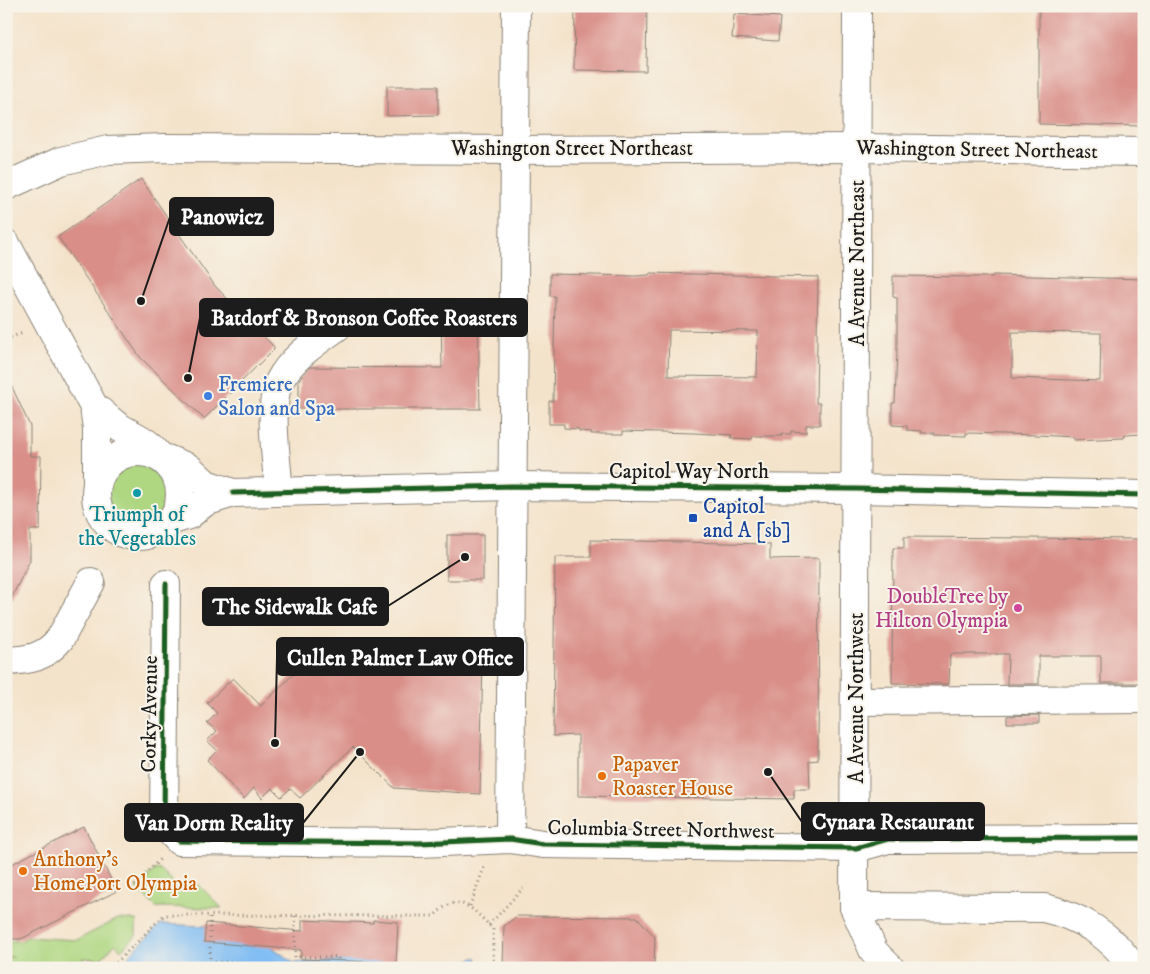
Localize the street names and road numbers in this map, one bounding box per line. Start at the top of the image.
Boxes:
street label: Washington Street Northeast [855,135,1098,165]
street label: Washington Street Northeast [450,136,693,162]
street label: A Avenue Northeast [845,179,871,346]
street label: Capitol Way North [609,459,769,485]
street label: A Avenue Northwest [844,612,870,784]
street label: Corky Avenue [136,655,164,773]
street label: Columbia Street Northwest [547,815,775,845]

